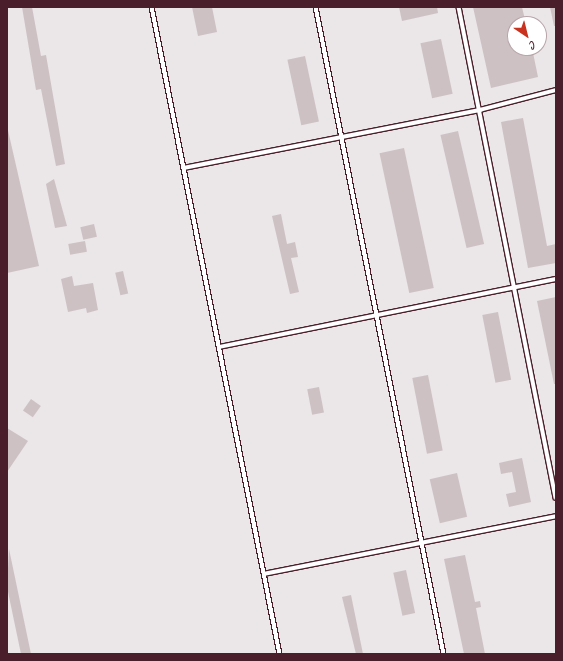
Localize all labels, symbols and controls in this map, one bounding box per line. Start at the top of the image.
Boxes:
north arrow [507,16,547,56]
text: С [527,38,540,52]

